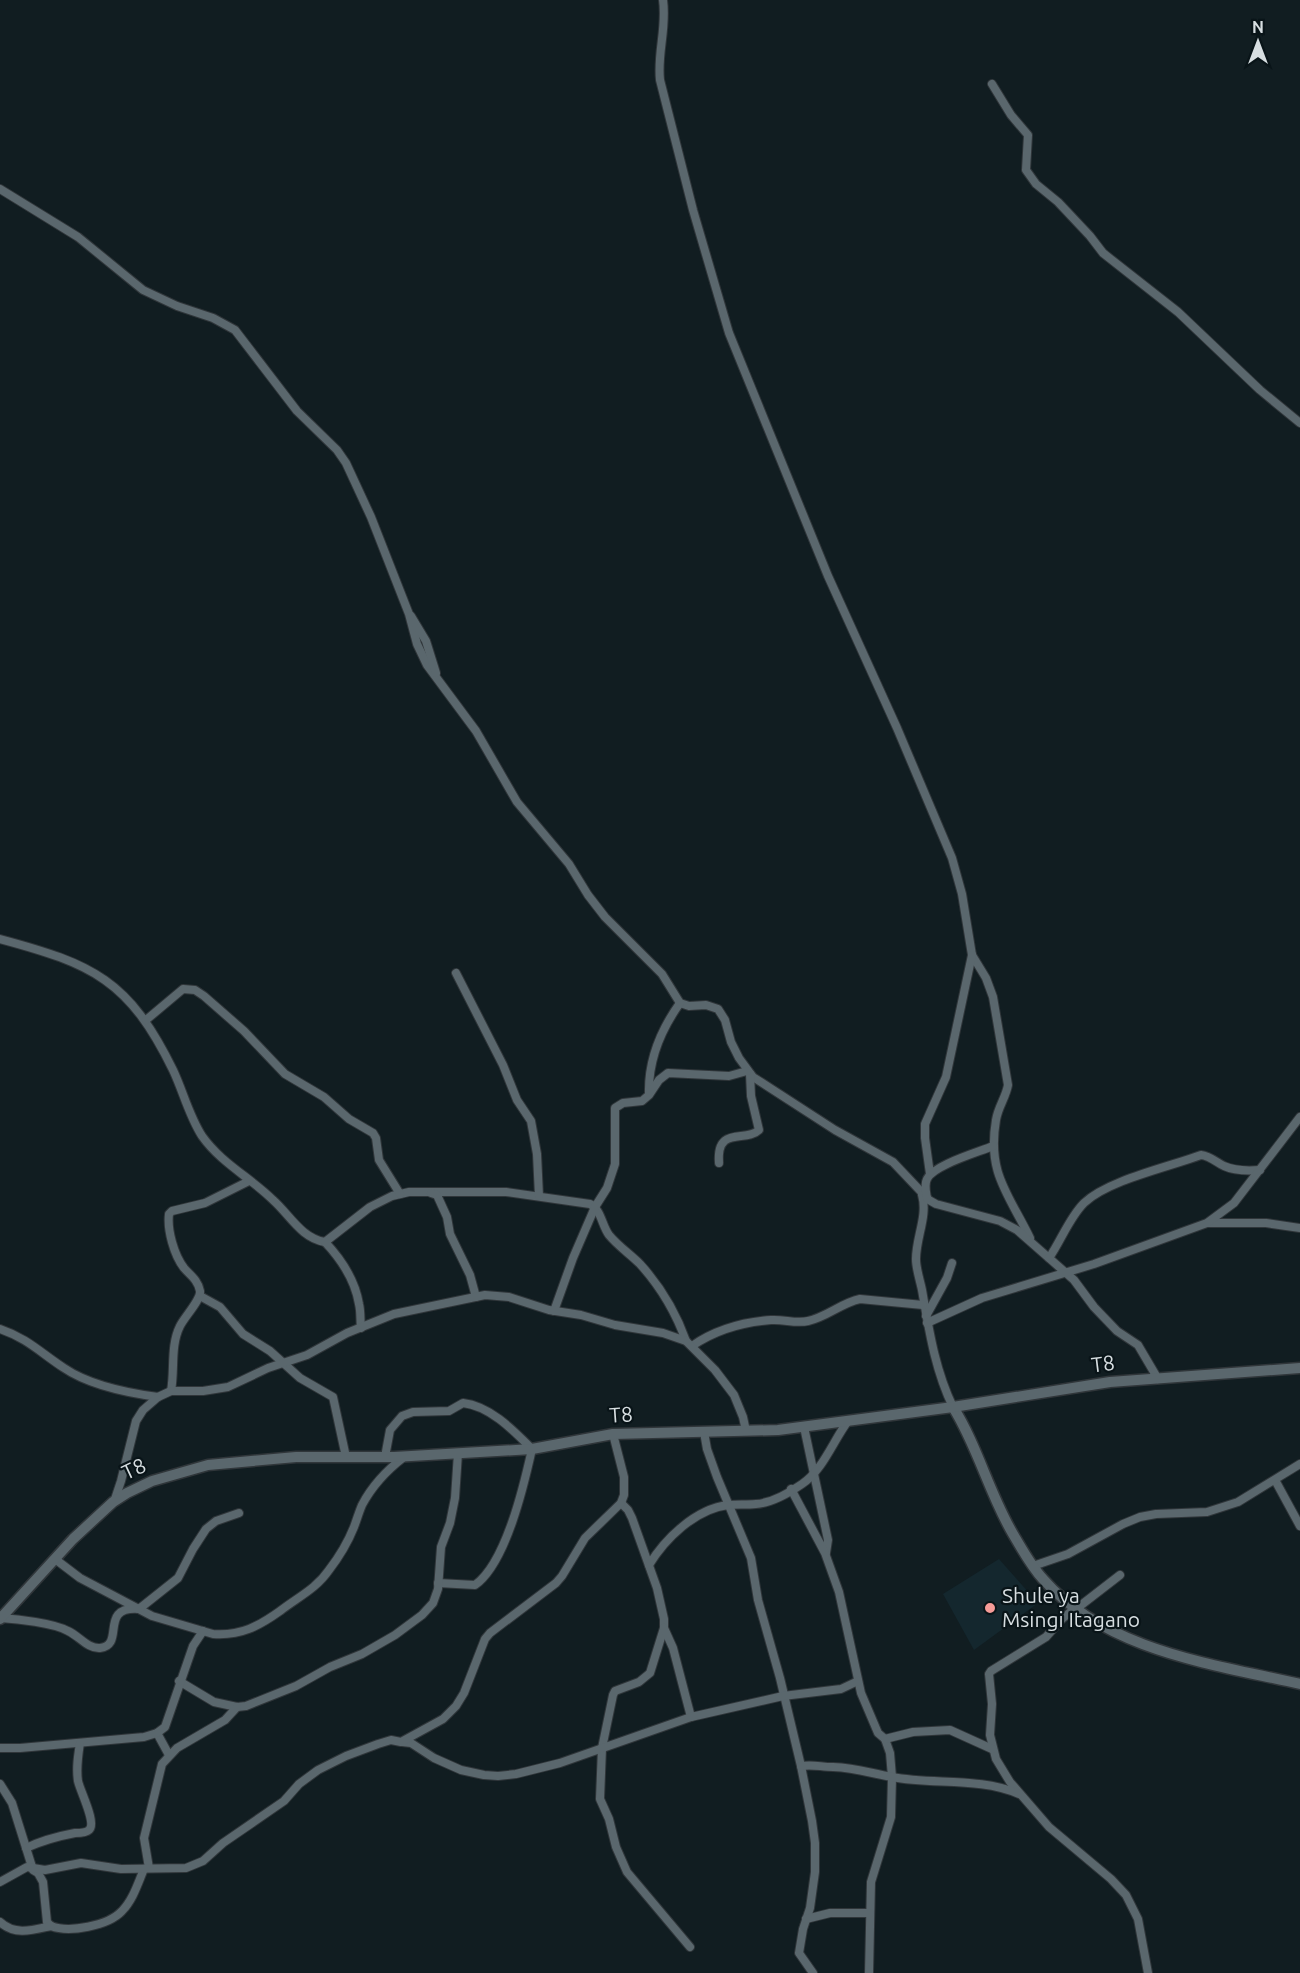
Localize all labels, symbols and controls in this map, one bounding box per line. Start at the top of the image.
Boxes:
north arrow [1228,12,1288,72]
text: N [1252,18,1264,36]
street label: T8 [1090,1350,1116,1376]
street label: T8 [608,1401,634,1427]
street label: T8 [118,1452,149,1484]
place label: Shule ya Msingi Itagano [1002,1583,1140,1631]
marker: Shule ya Msingi Itagano [983,1601,997,1615]

